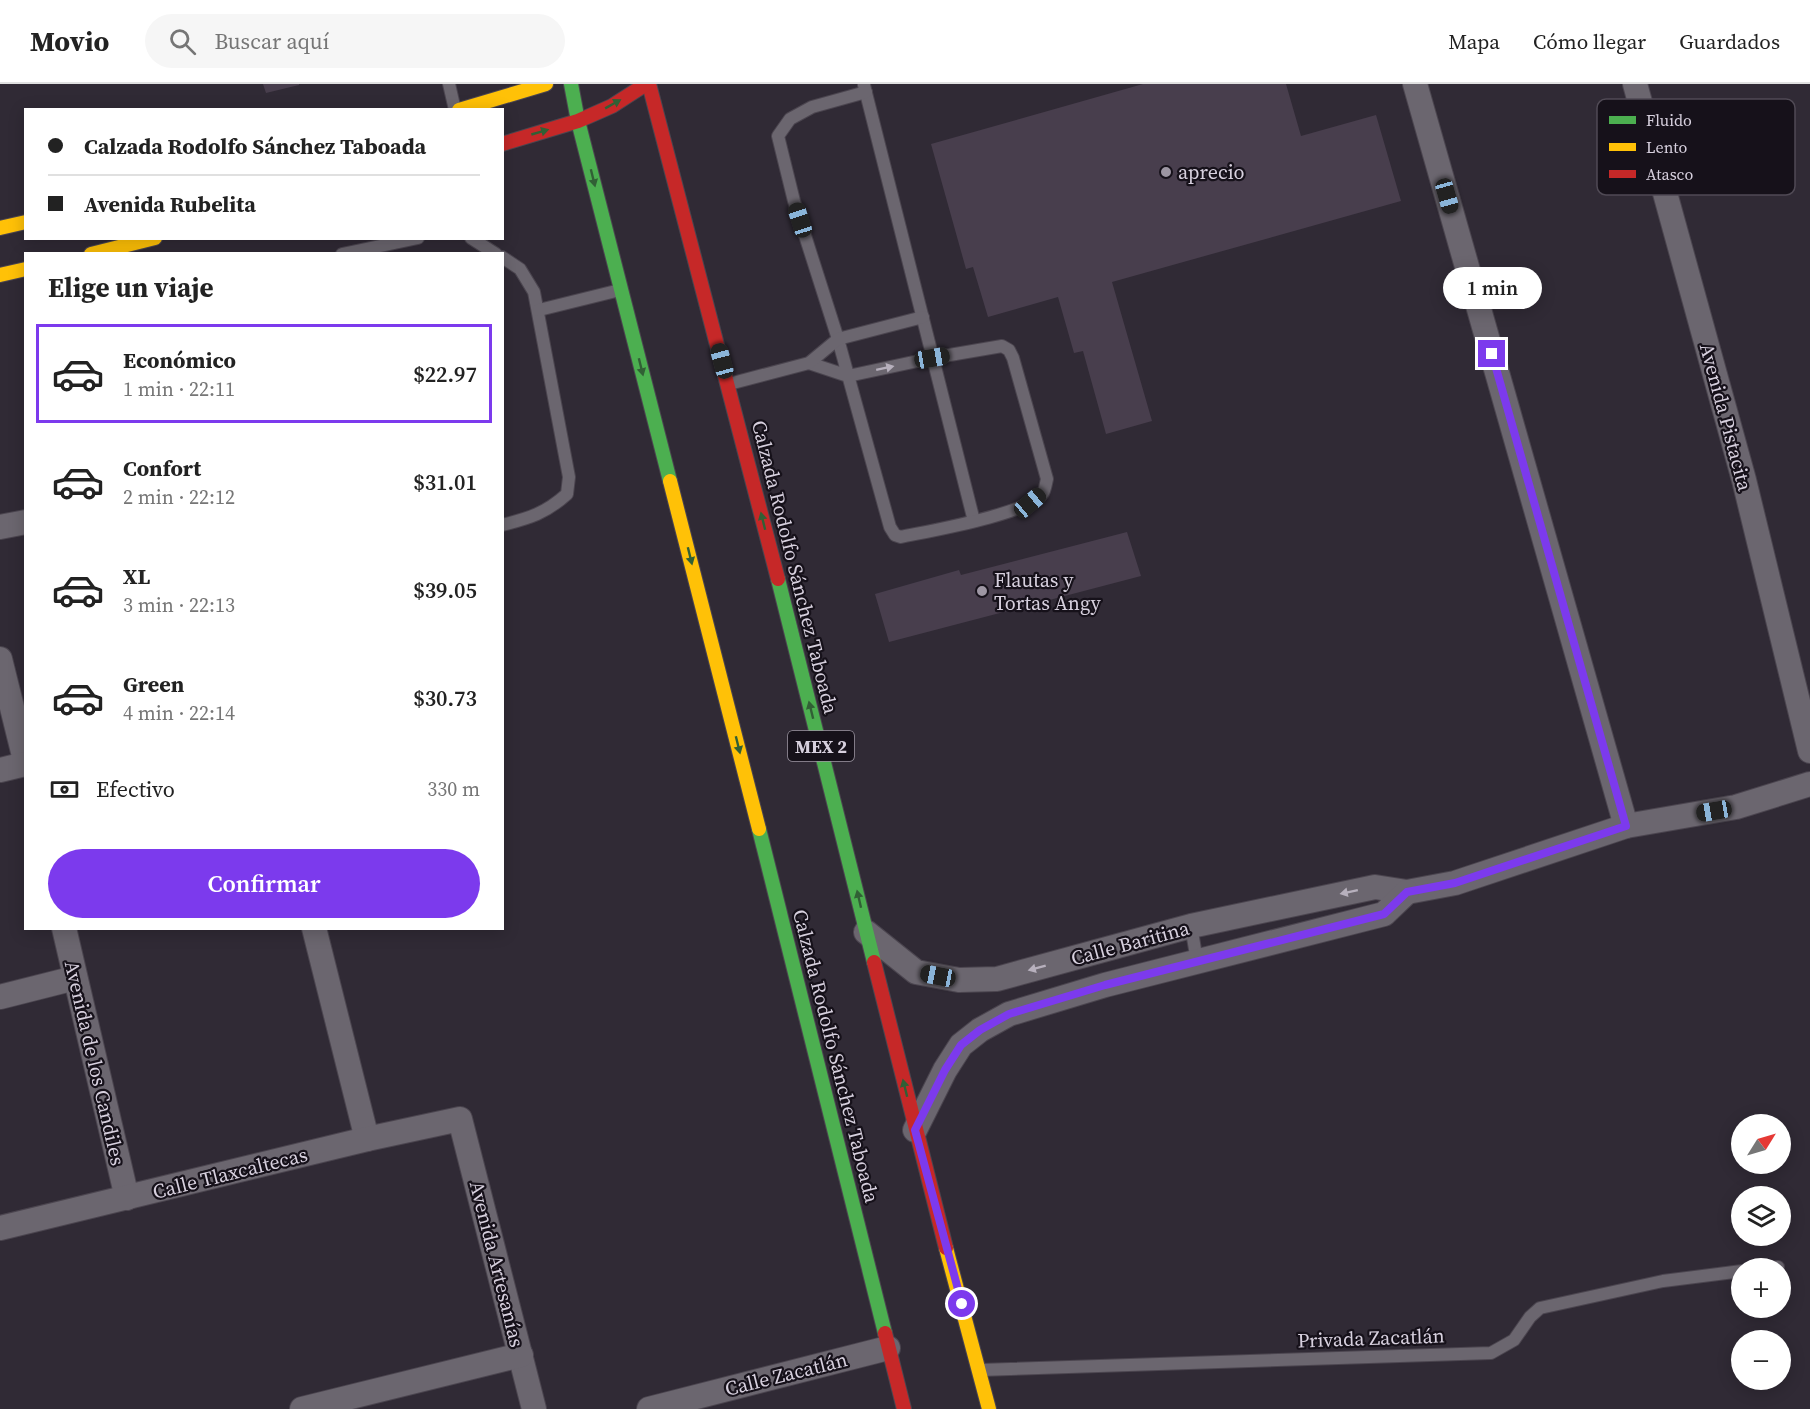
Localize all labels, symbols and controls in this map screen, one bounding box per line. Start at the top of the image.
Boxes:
search box [145,14,565,68]
text: Movio [30,22,109,60]
icon: search [166,25,199,58]
text: Buscar aquí [214,26,329,56]
text: Mapa [1448,27,1500,56]
text: Cómo llegar [1533,27,1646,56]
text: Guardados [1679,27,1780,56]
one-way arrow [605,99,622,109]
legend [1597,99,1795,195]
text: Fluido [1646,109,1692,131]
one-way arrow [532,127,550,136]
text: Calzada Rodolfo Sánchez Taboada [84,131,426,161]
text: Lento [1646,136,1688,158]
place label: aprecio [1178,158,1245,186]
text: Atasco [1646,163,1693,185]
marker: aprecio [1159,165,1173,179]
one-way arrow [589,169,598,187]
car [1433,176,1461,216]
text: Avenida Rubelita [84,189,256,219]
car [786,200,814,240]
callout: 1 min [1442,267,1541,309]
text: Elige un viaje [48,269,214,306]
text: 1 min [1467,274,1518,302]
route end [1478,340,1505,367]
street label: Avenida Pistacita [1693,340,1759,495]
car [709,341,735,381]
text: Económico [123,345,236,375]
car [913,346,951,370]
icon: car [51,347,105,401]
one-way arrow [637,358,647,376]
text: $22.97 [413,359,477,389]
one-way arrow [876,363,894,373]
text: 1 min · 22:11 [123,375,235,403]
street label: Calzada Rodolfo Sánchez Taboada [745,417,845,717]
text: Confort [123,453,201,483]
icon: car [51,455,105,509]
text: $31.01 [413,467,477,497]
text: 2 min · 22:12 [123,483,235,511]
car [1010,485,1050,521]
one-way arrow [758,512,768,530]
one-way arrow [685,547,695,565]
text: XL [123,561,150,591]
icon: car [51,563,105,617]
place label: Flautas y Tortas Angy [994,566,1101,617]
text: $39.05 [413,575,477,605]
marker: Flautas y Tortas Angy [975,584,989,598]
text: 3 min · 22:13 [123,591,235,619]
text: Green [123,669,184,699]
icon: car [51,671,105,725]
text: $30.73 [413,683,477,713]
text: 4 min · 22:14 [123,699,235,727]
one-way arrow [806,701,816,719]
road number: MEX 2 [788,731,854,761]
one-way arrow [733,736,743,754]
icon: cash [48,773,81,806]
text: Efectivo [96,774,175,804]
text: 330 m [427,775,480,803]
car [1695,799,1733,823]
button: Confirmar [48,849,480,918]
one-way arrow [1339,888,1358,897]
one-way arrow [853,890,863,908]
street label: Calzada Rodolfo Sánchez Taboada [786,906,886,1206]
street label: Calle Baritina [1068,914,1193,972]
street label: Avenida de los Candiles [58,958,132,1168]
one-way arrow [1028,963,1046,973]
car [919,964,957,988]
one-way arrow [899,1079,909,1098]
north arrow [1731,1114,1791,1174]
map controls [1731,1114,1791,1390]
street label: Calle Tlaxcaltecas [150,1140,310,1206]
street label: Avenida Artesanías [463,1178,531,1350]
button: layers [1731,1186,1791,1246]
button: + [1731,1258,1791,1318]
route start [948,1290,975,1317]
street label: Privada Zacatlán [1297,1321,1445,1355]
button: − [1731,1330,1791,1390]
street label: Calle Zacatlán [722,1345,850,1403]

